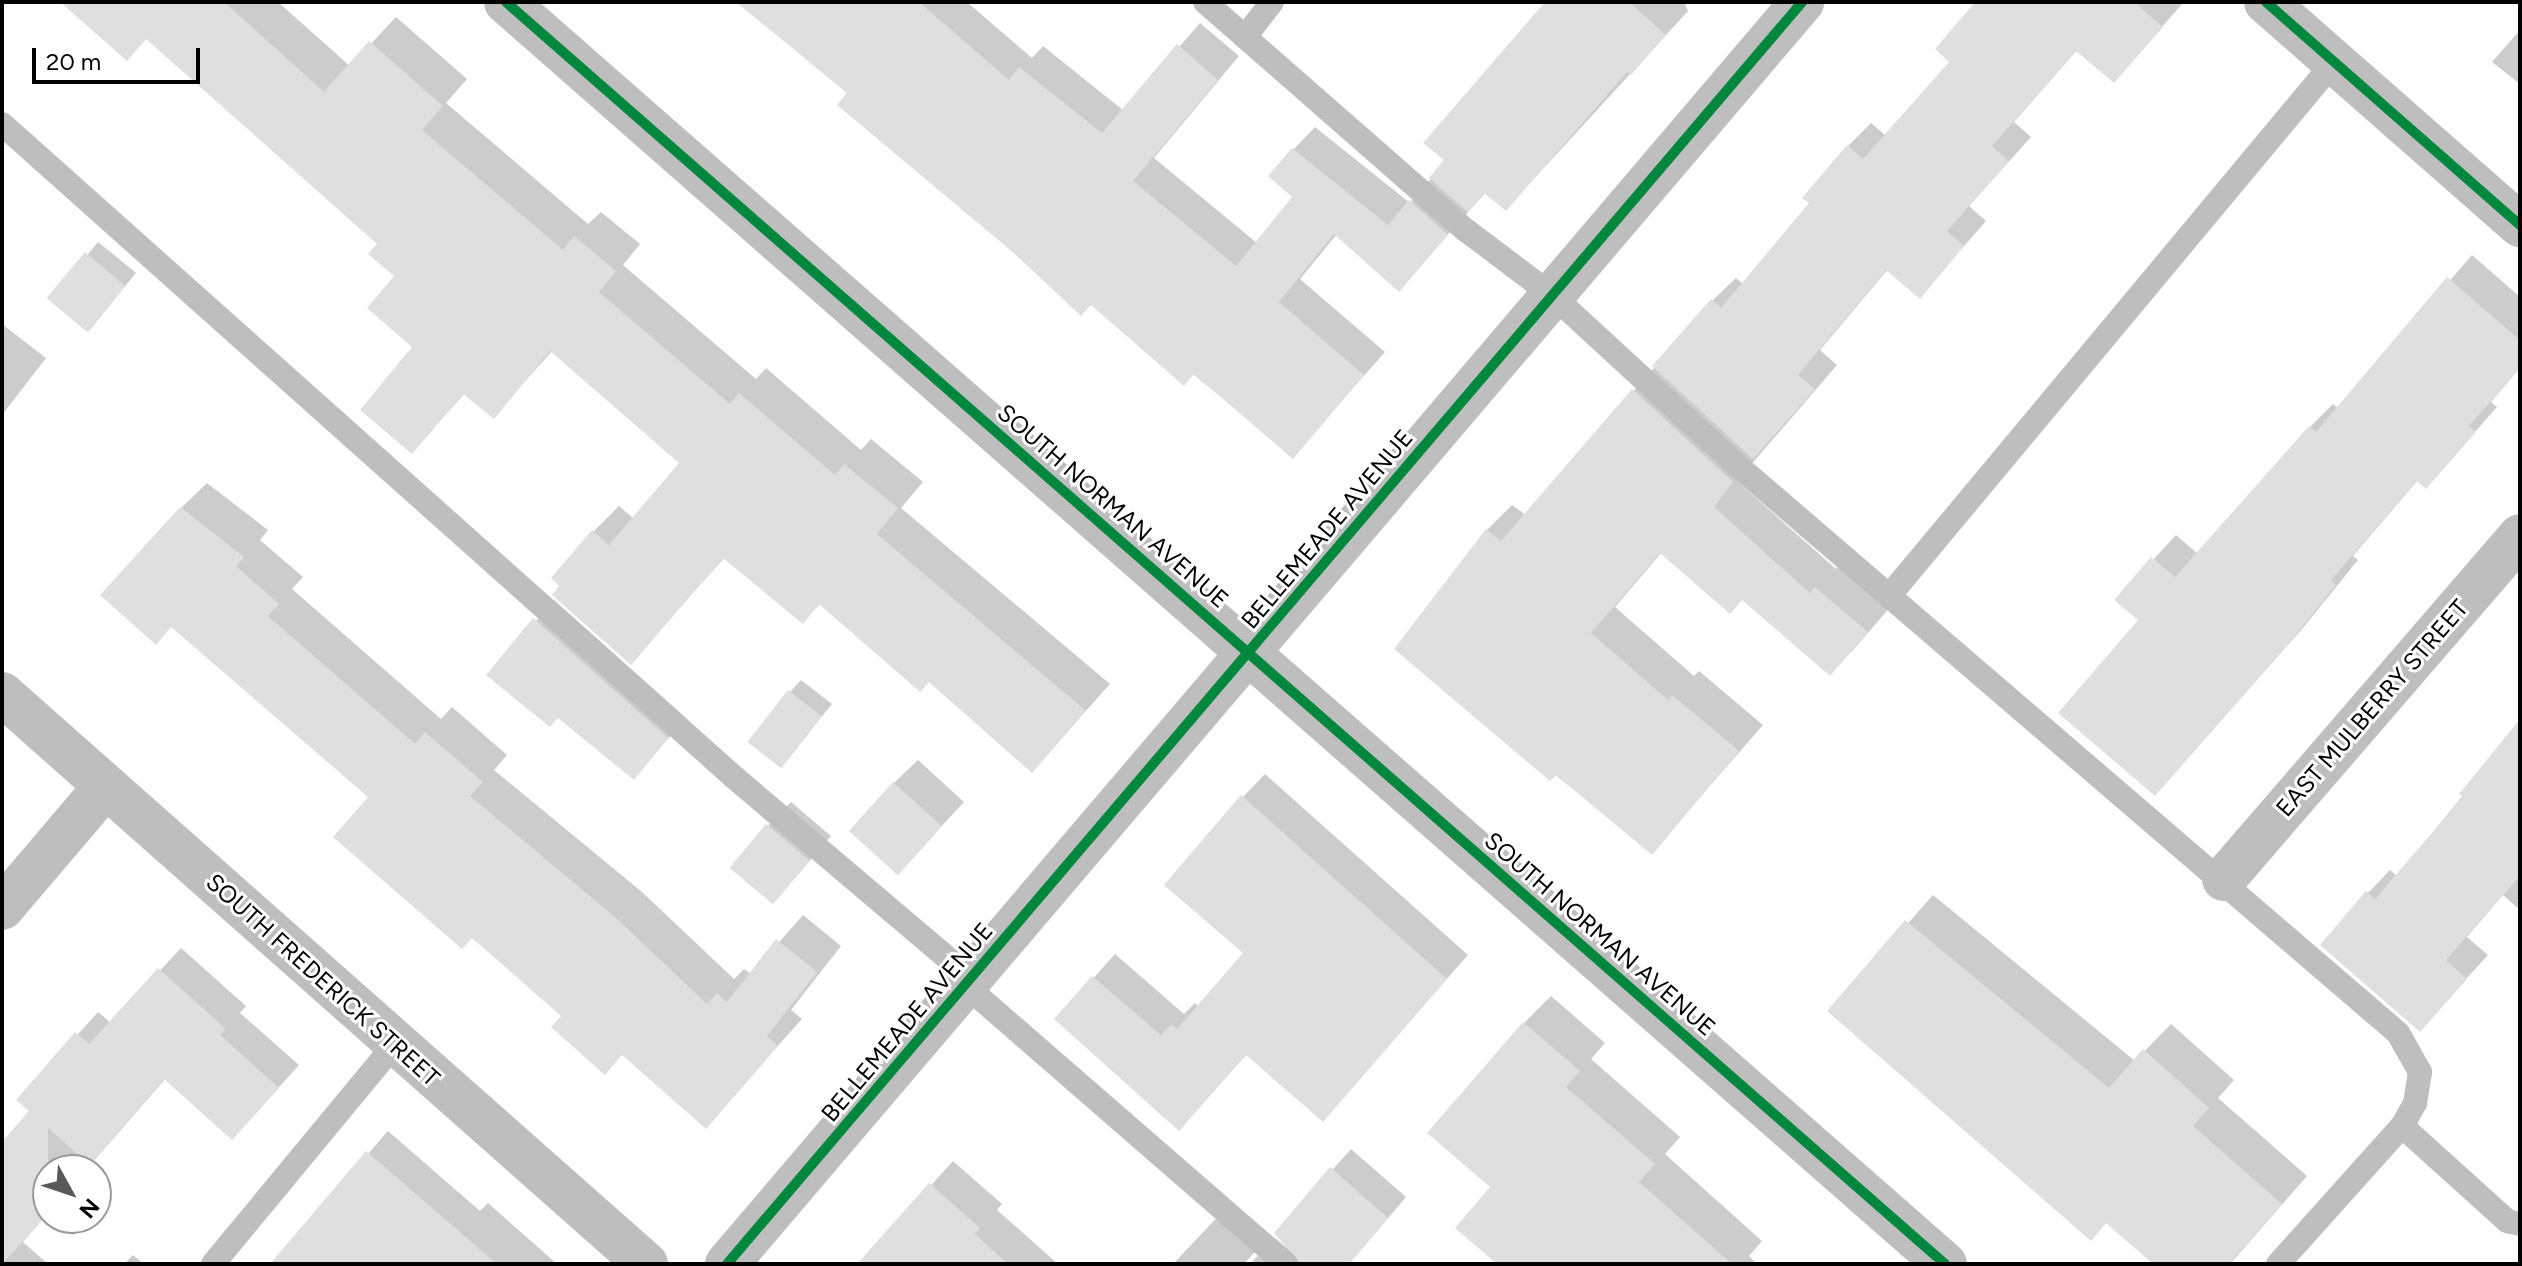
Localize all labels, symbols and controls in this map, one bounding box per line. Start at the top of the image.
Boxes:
scale bar [36,32,204,82]
text: 20 m [46,47,101,76]
street label: SOUTH NORMAN AVENUE [992,398,1234,614]
street label: BELLEMEADE AVENUE [1235,424,1419,634]
street label: EAST MULBERRY STREET [2270,594,2474,822]
street label: SOUTH NORMAN AVENUE [1479,826,1721,1042]
street label: SOUTH FREDERICK STREET [200,867,446,1093]
street label: BELLEMEADE AVENUE [815,917,999,1127]
north arrow [32,1154,112,1234]
text: N [73,1193,105,1224]

